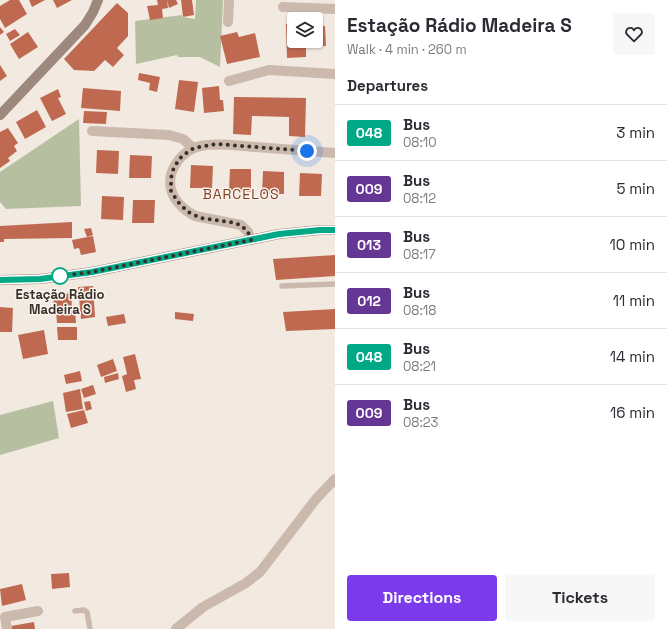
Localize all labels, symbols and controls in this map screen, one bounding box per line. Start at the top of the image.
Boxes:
map controls [287,12,323,48]
button: layers [287,12,323,48]
text: Estação Rádio Madeira S [347,13,572,38]
button: heart [613,13,655,55]
text: Walk · 4 min · 260 m [347,41,467,58]
text: Departures [347,76,428,95]
text: Bus [403,115,430,134]
text: 3 min [616,123,655,142]
text: 048 [356,124,382,142]
text: 08:10 [403,134,437,151]
your location [297,141,317,161]
text: Bus [403,171,430,190]
text: 5 min [616,179,655,198]
text: 009 [356,180,382,198]
district label: BARCELOS [202,185,280,203]
text: 08:12 [403,190,436,207]
text: Bus [403,227,430,246]
text: 10 min [609,235,655,254]
text: 013 [357,236,381,254]
text: 08:17 [403,246,436,263]
marker: Estação Rádio Madeira S [51,267,69,285]
text: Bus [403,283,430,302]
place label: Estação Rádio Madeira S [16,286,104,318]
text: 11 min [613,291,655,310]
text: 012 [357,292,381,310]
text: 08:18 [403,302,436,319]
text: Bus [403,339,430,358]
text: 14 min [610,347,655,366]
text: 048 [356,348,382,366]
text: 08:21 [403,358,436,375]
text: Bus [403,395,430,414]
text: 16 min [610,403,655,422]
text: 009 [356,404,382,422]
text: 08:23 [403,414,438,431]
button: Directions [347,575,497,621]
button: Tickets [505,575,655,621]

